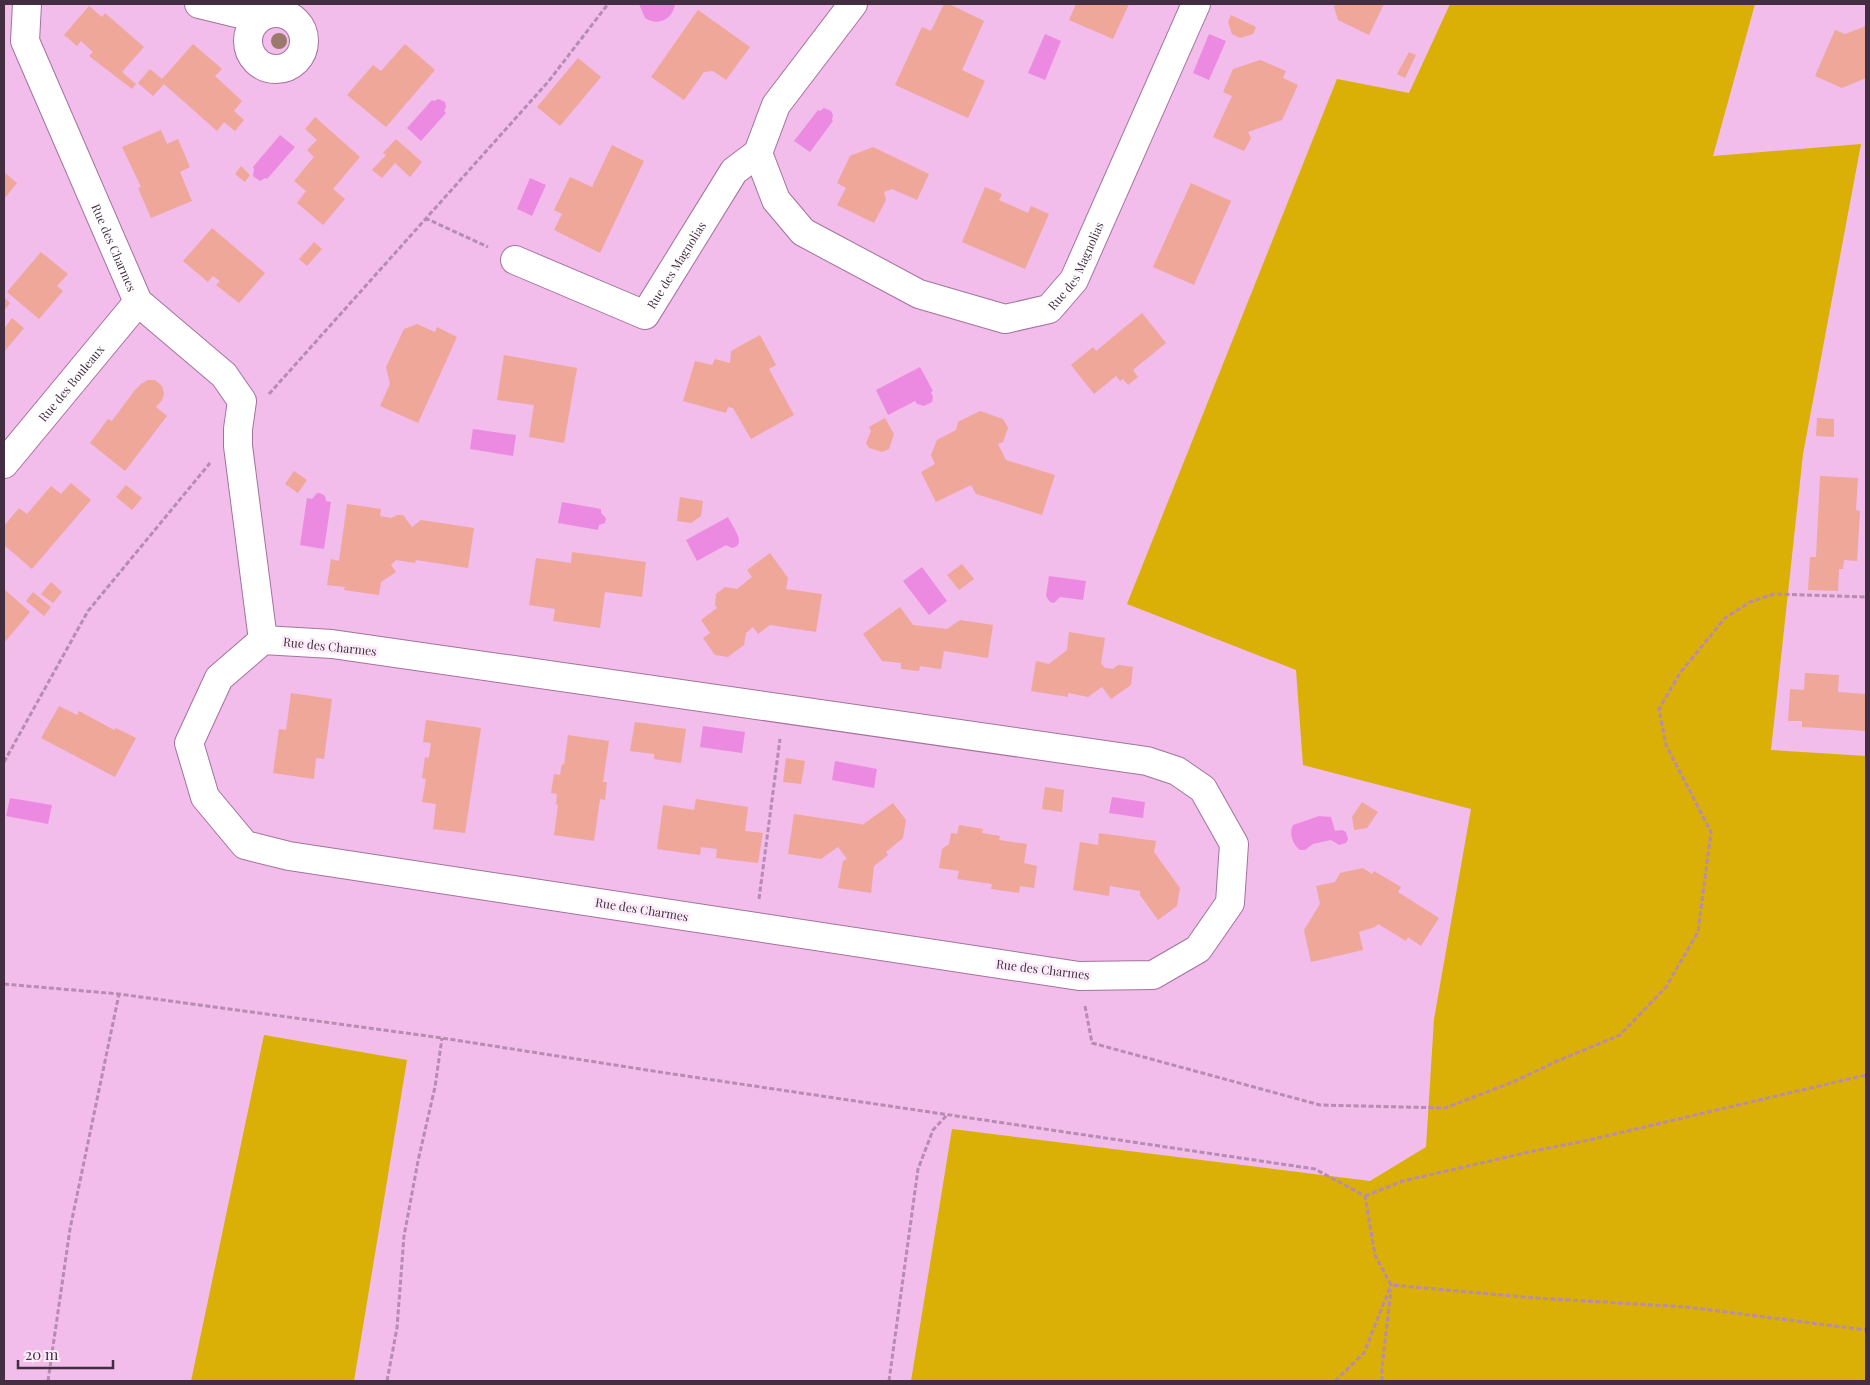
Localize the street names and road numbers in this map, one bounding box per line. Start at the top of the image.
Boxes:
street label: Rue des Charmes [88,201,140,294]
street label: Rue des Magnolias [643,218,709,312]
street label: Rue des Magnolias [1044,219,1107,313]
street label: Rue des Bouleaux [35,341,108,425]
street label: Rue des Charmes [282,633,378,659]
street label: Rue des Charmes [594,894,690,924]
street label: Rue des Charmes [995,955,1091,983]

